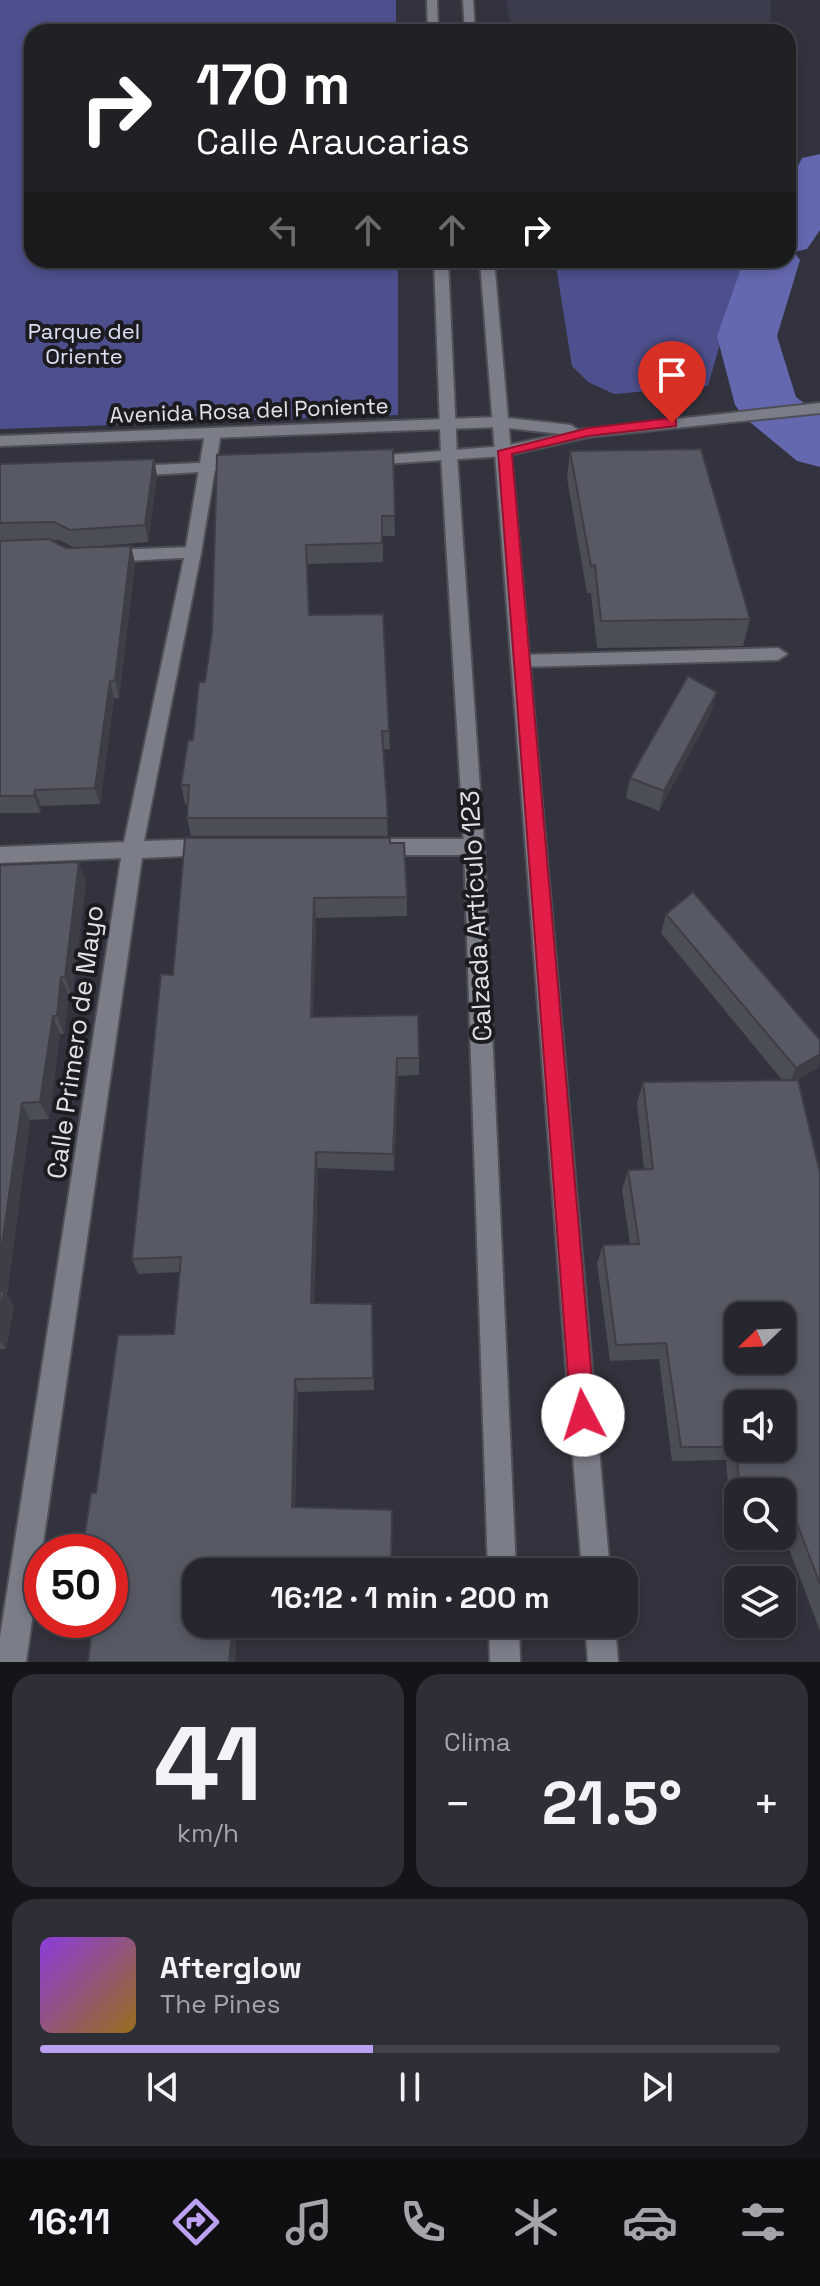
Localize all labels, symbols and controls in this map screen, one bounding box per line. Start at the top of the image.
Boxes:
text: 170 m [196,49,350,120]
icon: right [64,56,168,160]
text: Calle Araucarias [196,119,470,165]
icon: left [262,208,306,252]
icon: ahead [346,208,390,252]
icon: ahead [430,208,474,252]
icon: right [514,208,558,252]
park label: Parque del Oriente [28,317,140,370]
pin [638,341,706,423]
icon: arrive [650,353,694,397]
street label: Avenida Rosa del Poniente [109,391,389,429]
street label: Calzada Artículo 123 [452,790,500,1042]
street label: Calle Primero de Mayo [39,903,111,1181]
north arrow [724,1302,796,1374]
map controls [724,1302,796,1638]
position arrow [541,1373,625,1457]
button: sound [724,1390,796,1462]
button: search [724,1478,796,1550]
speed limit sign: 50 [24,1534,128,1638]
button: layers [724,1566,796,1638]
text: 16:12 · 1 min · 200 m [270,1578,550,1617]
text: 41 [153,1698,263,1830]
text: Clima [444,1725,511,1759]
text: 21.5° [542,1765,682,1842]
text: − [444,1776,471,1832]
text: + [753,1776,780,1832]
text: km/h [177,1816,239,1850]
text: Afterglow [160,1948,302,1987]
text: The Pines [160,1987,280,2021]
icon: previous [141,2065,185,2109]
icon: pause [388,2065,432,2109]
icon: next [635,2065,679,2109]
icon: directions [168,2194,224,2250]
icon: music [281,2194,337,2250]
icon: phone [395,2194,451,2250]
icon: climate [508,2194,564,2250]
icon: car [622,2194,678,2250]
icon: filters [735,2194,791,2250]
text: 16:11 [29,2199,111,2245]

